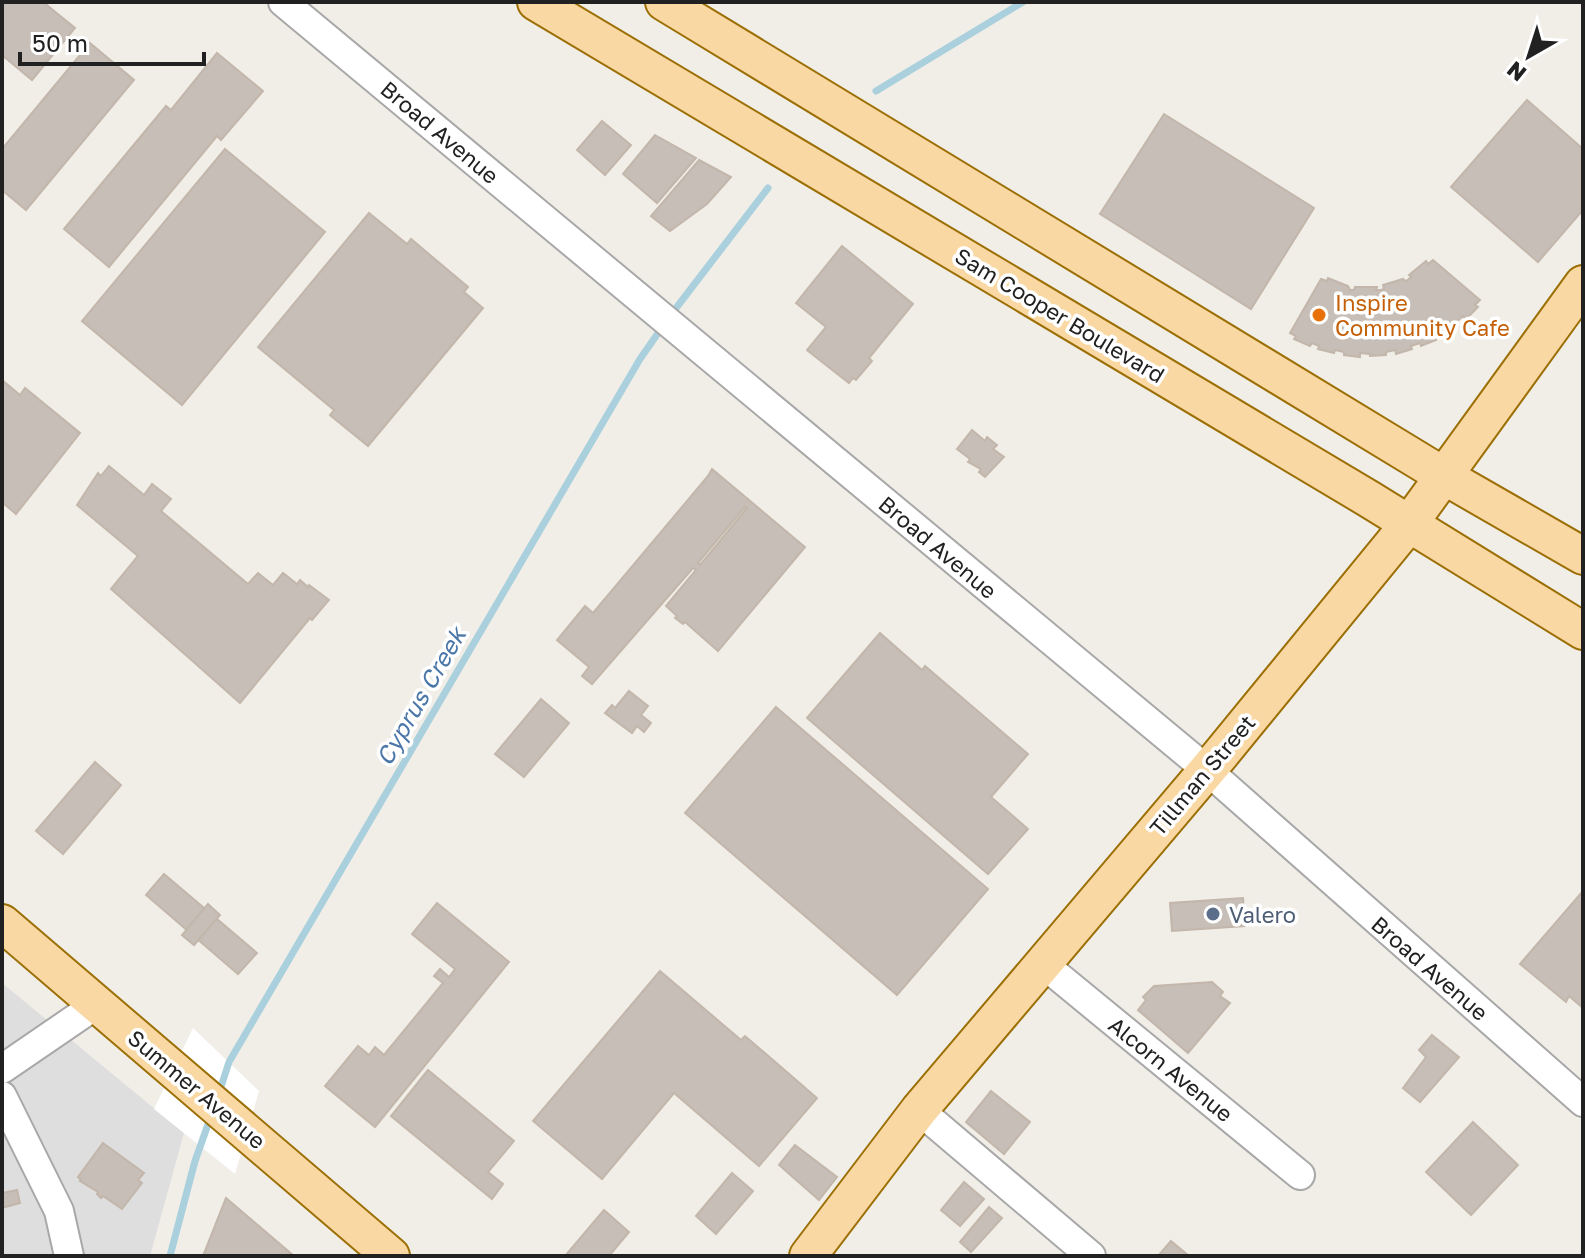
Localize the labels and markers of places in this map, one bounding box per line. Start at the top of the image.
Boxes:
place label: Inspire Community Cafe [1335,289,1510,341]
marker: Inspire Community Cafe [1310,306,1328,324]
place label: Valero [1229,901,1296,928]
marker: Valero [1204,905,1222,923]

